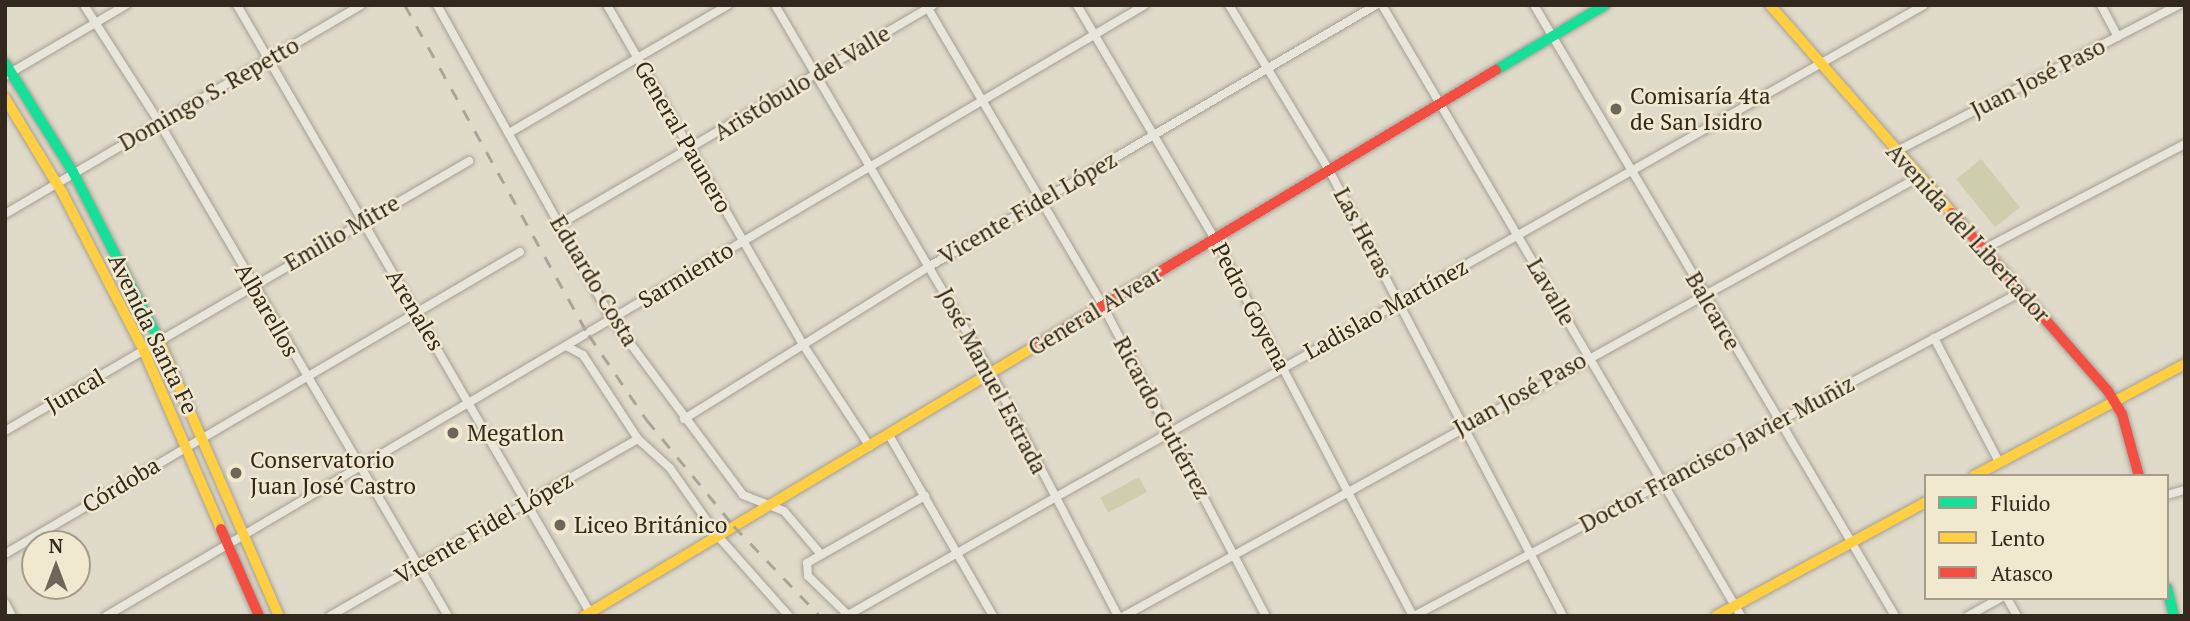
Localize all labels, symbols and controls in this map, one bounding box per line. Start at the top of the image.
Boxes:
street label: Aristóbulo del Valle [709,19,895,147]
street label: Domingo S. Repetto [114,31,304,157]
street label: Juan José Paso [1966,32,2110,124]
street label: General Paunero [628,56,738,218]
place label: Comisaría 4ta de San Isidro [1630,82,1771,136]
marker: Comisaría 4ta de San Isidro [1608,101,1624,117]
street label: Avenida del Libertador [1880,138,2056,328]
street label: Vicente Fidel López [934,146,1122,270]
street label: Las Heras [1328,183,1398,283]
street label: Emilio Mitre [280,189,404,277]
street label: Eduardo Costa [544,210,644,352]
street label: Sarmiento [633,236,739,314]
street label: Pedro Goyena [1206,238,1296,376]
street label: Avenida Santa Fe [102,249,204,419]
street label: Ladislao Martínez [1299,253,1473,365]
street label: Lavalle [1521,254,1581,330]
street label: Albarellos [229,258,305,362]
street label: General Alvear [1023,260,1167,362]
street label: Arenales [380,264,450,356]
street label: Balcarce [1680,267,1746,355]
street label: José Manuel Estrada [931,283,1053,479]
street label: Ricardo Gutiérrez [1108,332,1216,504]
street label: Juan José Paso [1449,346,1591,442]
street label: Juncal [40,363,110,419]
street label: Doctor Francisco Javier Muñiz [1575,370,1859,538]
place label: Megatlon [467,419,564,447]
marker: Megatlon [445,425,461,441]
place label: Conservatorio Juan José Castro [250,446,416,500]
street label: Córdoba [77,451,165,519]
marker: Conservatorio Juan José Castro [228,465,244,481]
street label: Vicente Fidel López [390,466,578,590]
legend [1924,474,2169,600]
text: Fluido [1991,489,2050,517]
place label: Liceo Británico [574,511,727,539]
marker: Liceo Británico [552,517,568,533]
text: Lento [1991,524,2045,552]
north arrow [21,530,91,600]
text: N [49,533,63,558]
text: Atasco [1991,559,2053,587]

